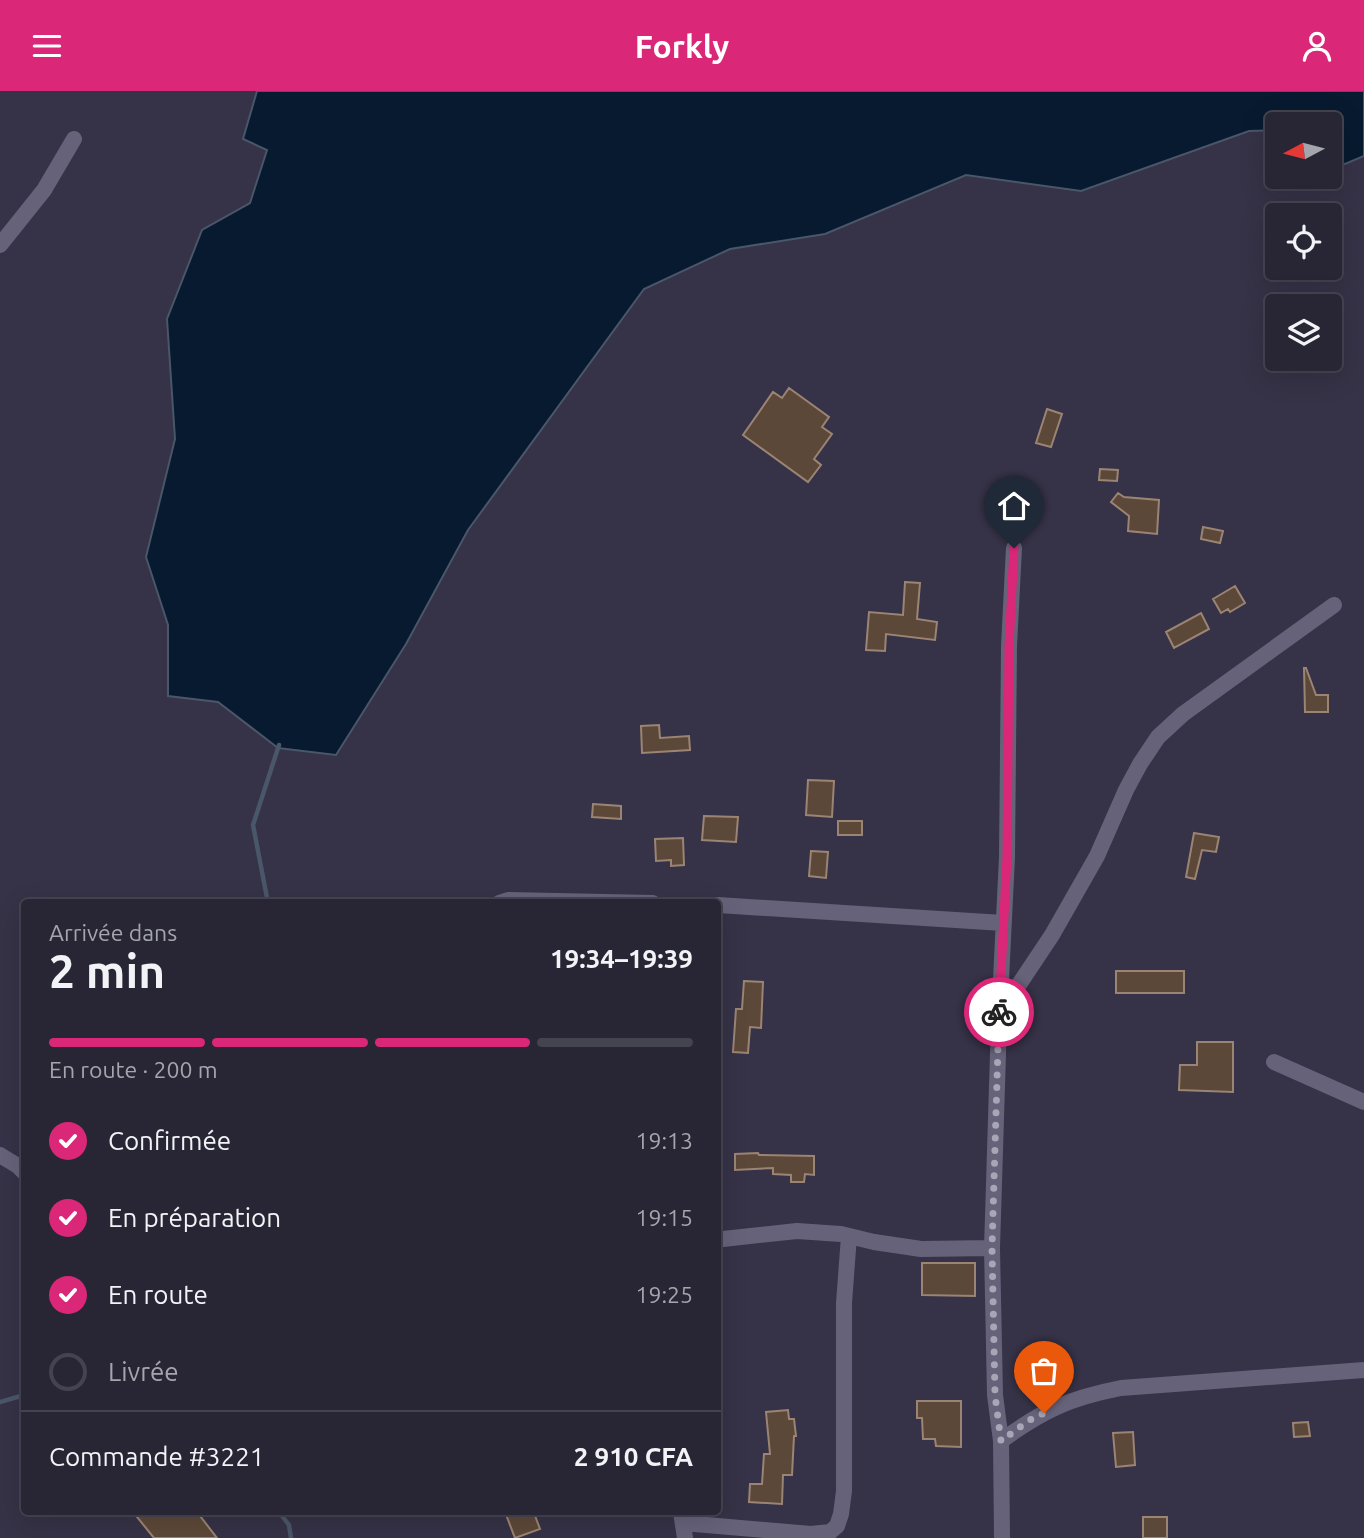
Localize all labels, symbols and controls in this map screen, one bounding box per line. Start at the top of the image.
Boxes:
icon: menu [28,27,66,65]
icon: person [1298,27,1336,65]
text: Forkly [635,28,729,64]
north arrow [1265,112,1342,189]
map controls [1265,112,1342,371]
button: locate [1265,203,1342,280]
button: layers [1265,294,1342,371]
pin [984,476,1044,548]
icon: home [995,487,1033,525]
text: Arrivée dans [49,920,177,945]
text: 19:34–19:39 [550,944,693,973]
text: 2 min [49,945,165,997]
courier [964,977,1034,1047]
icon: bike [980,993,1018,1031]
text: En route · 200 m [49,1057,218,1082]
icon: check [49,1122,87,1160]
text: Confirmée [108,1126,231,1155]
text: 19:13 [635,1128,693,1153]
icon: check [49,1199,87,1237]
text: En préparation [108,1203,281,1232]
text: 19:15 [635,1205,693,1230]
icon: check [49,1276,87,1314]
text: En route [108,1280,208,1309]
text: 19:25 [635,1282,693,1307]
pin [1014,1341,1074,1413]
icon: bag [1025,1352,1063,1390]
text: Livrée [108,1357,179,1386]
text: Commande #3221 [49,1442,265,1471]
text: 2 910 CFA [574,1442,693,1471]

